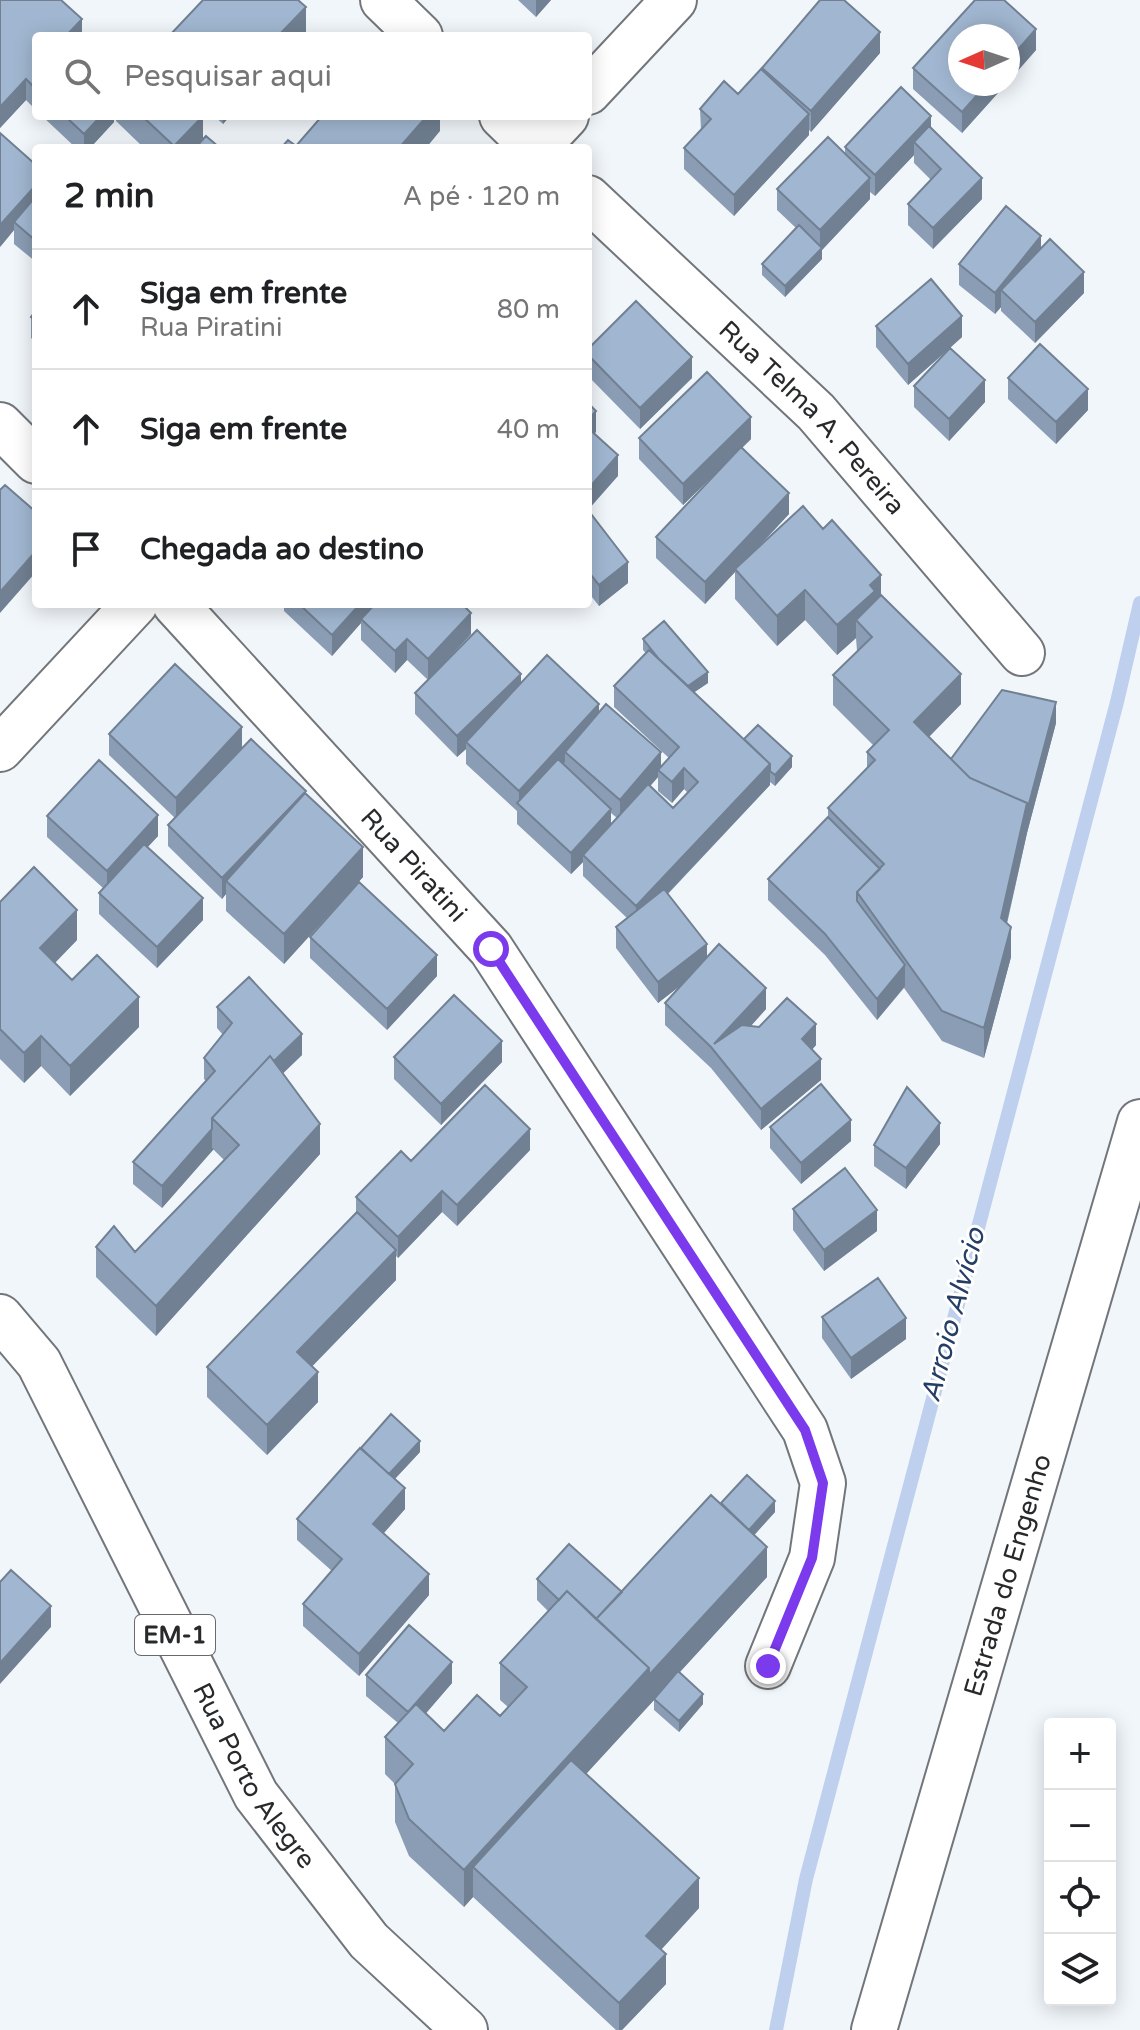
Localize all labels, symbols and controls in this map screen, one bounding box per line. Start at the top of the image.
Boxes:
north arrow [948,24,1020,96]
search box [32,32,592,120]
icon: search [60,54,104,98]
text: Pesquisar aqui [124,58,332,95]
text: 2 min [64,176,155,217]
text: A pé · 120 m [403,181,560,212]
text: Siga em frente [140,275,347,312]
icon: ahead [64,287,108,331]
text: 80 m [497,294,560,325]
text: Rua Piratini [140,312,282,343]
street label: Rua Telma A. Pereira [713,314,912,521]
icon: ahead [64,407,108,451]
text: Siga em frente [140,411,347,448]
text: 40 m [497,414,560,445]
icon: arrive [64,527,108,571]
text: Chegada ao destino [140,531,424,568]
street label: Rua Piratini [355,802,474,928]
route start [473,931,509,967]
water label: Arroio Alvício [913,1223,993,1406]
street label: Estrada do Engenho [957,1450,1057,1700]
road number: EM-1 [135,1615,215,1655]
route end [750,1648,786,1684]
street label: Rua Porto Alegre [187,1677,322,1874]
map controls [1044,1718,1116,2006]
button: + [1044,1718,1116,1790]
button: − [1044,1790,1116,1862]
button: locate [1044,1862,1116,1934]
button: layers [1044,1934,1116,2006]

